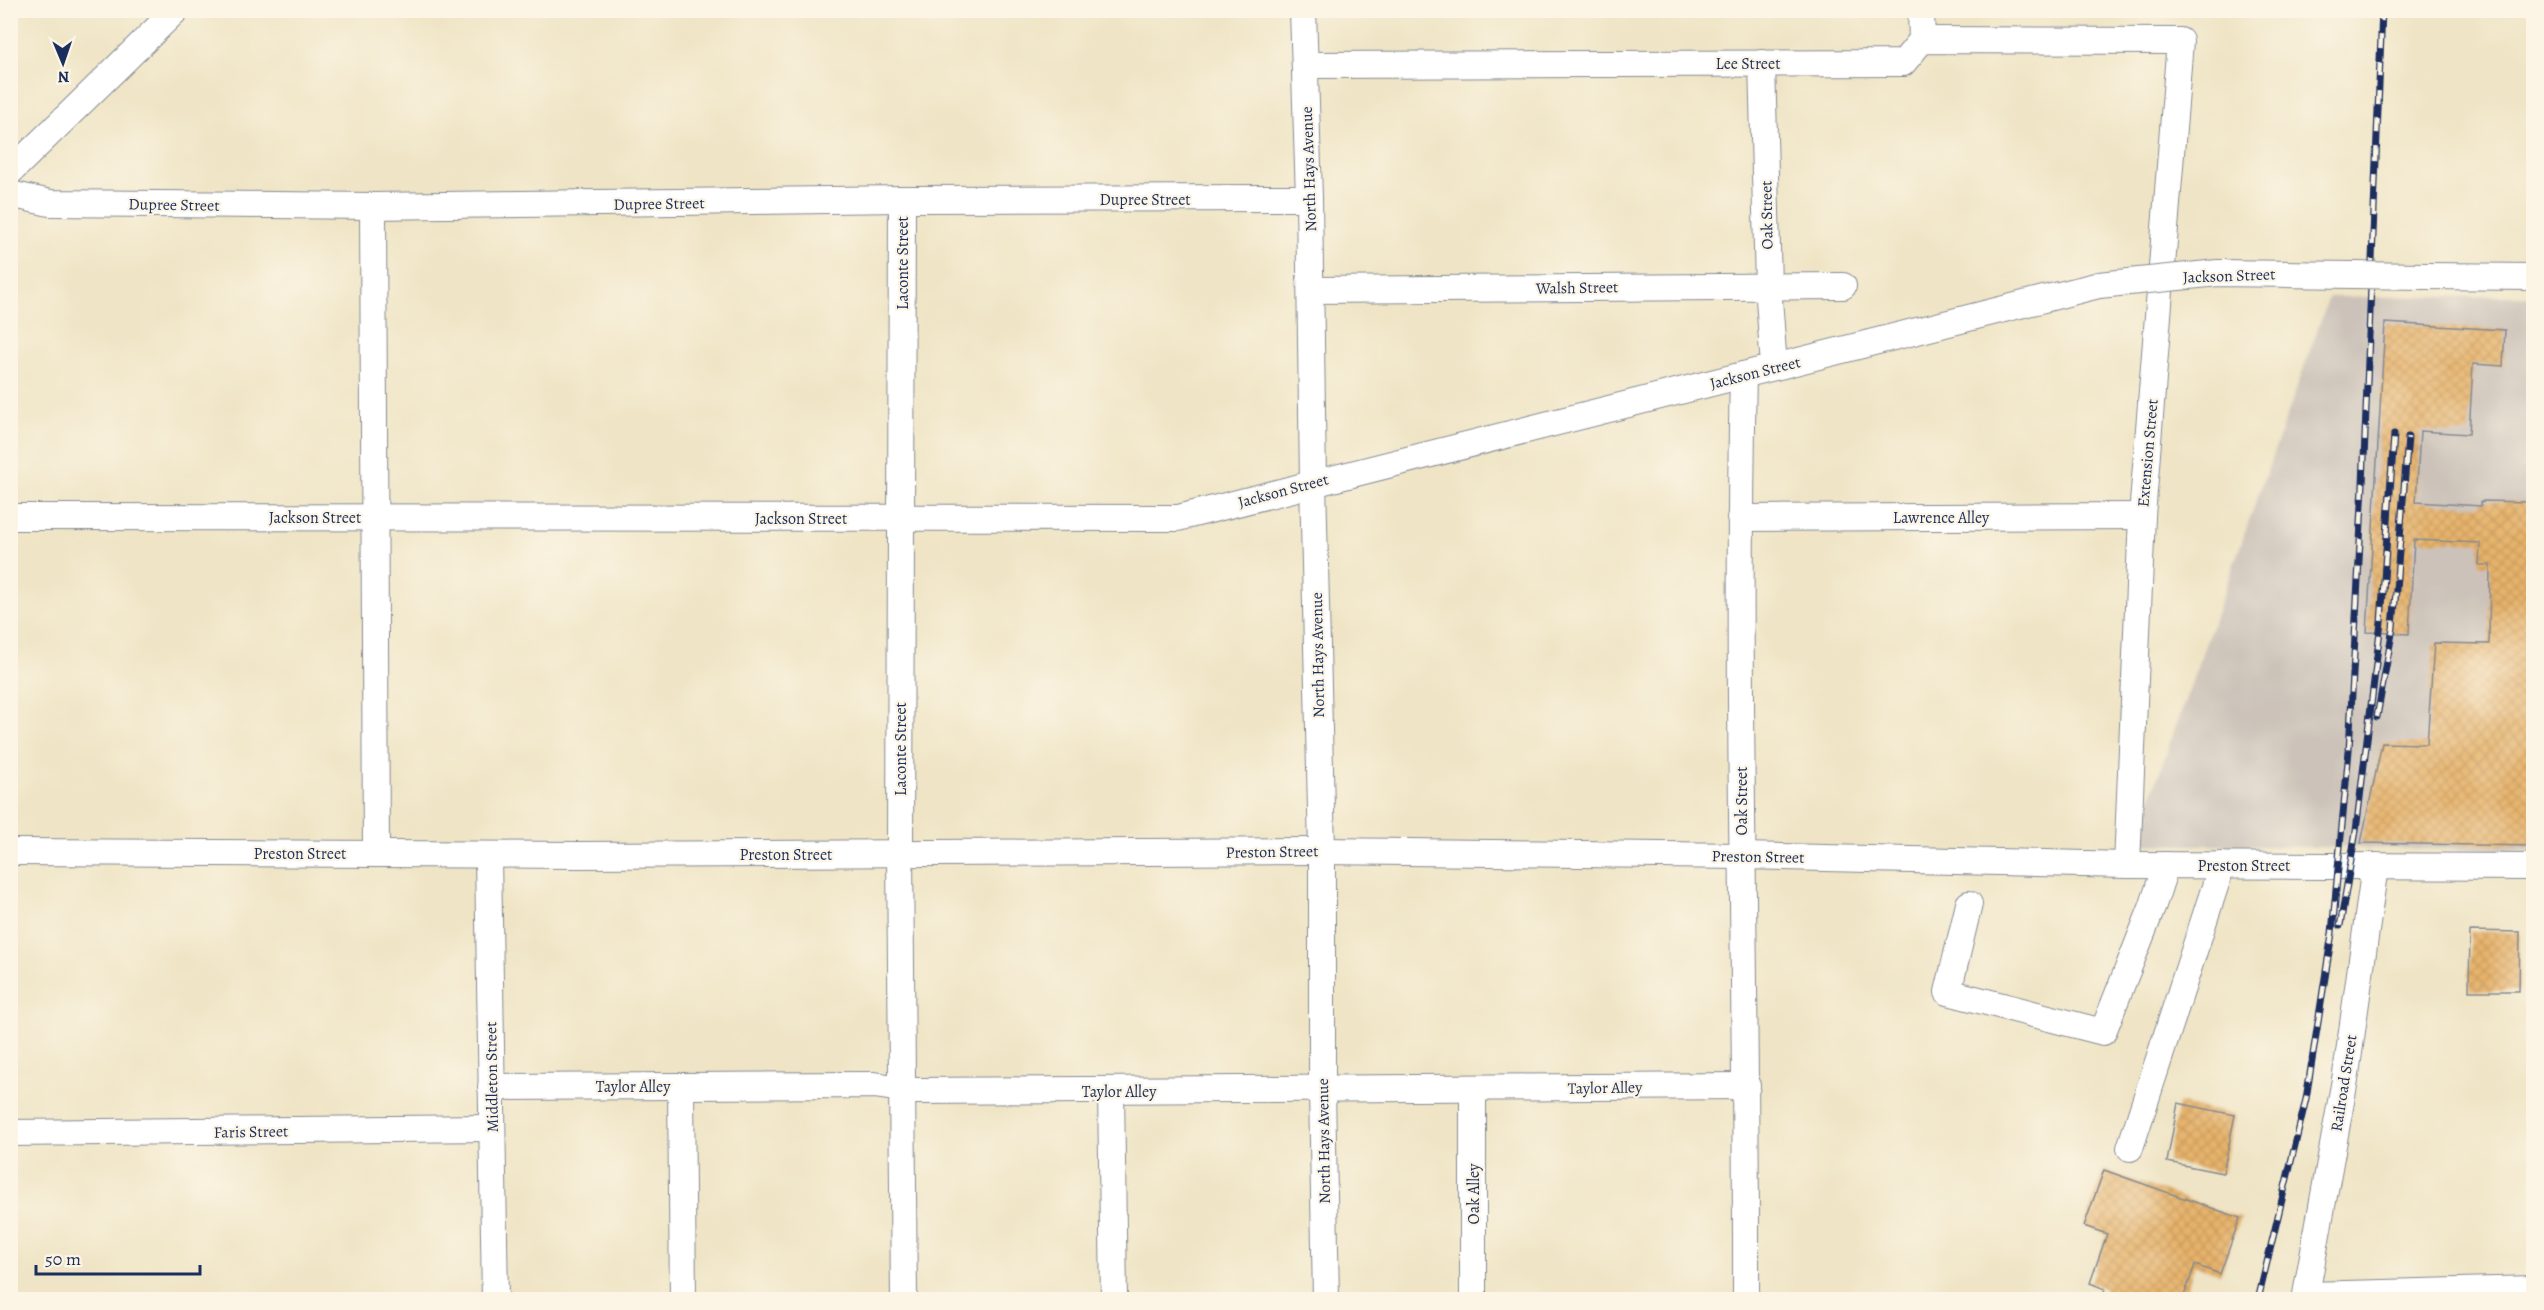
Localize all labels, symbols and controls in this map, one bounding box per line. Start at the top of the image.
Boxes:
north arrow [33,33,93,93]
street label: Lee Street [1716,53,1780,75]
text: N [57,66,70,88]
street label: North Hays Avenue [1296,106,1322,232]
street label: Oak Street [1755,180,1779,250]
street label: Dupree Street [1099,189,1191,211]
street label: Dupree Street [613,192,705,216]
street label: Dupree Street [128,193,220,217]
street label: Laconte Street [892,216,914,310]
street label: Jackson Street [2182,263,2276,289]
street label: Walsh Street [1535,276,1618,300]
street label: Jackson Street [1708,351,1803,395]
street label: Extension Street [2132,398,2164,508]
street label: Jackson Street [1236,468,1331,514]
street label: Jackson Street [269,507,361,529]
street label: Lawrence Alley [1893,507,1990,529]
street label: Jackson Street [755,508,847,530]
street label: North Hays Avenue [1306,592,1330,718]
street label: Laconte Street [890,702,912,796]
street label: Oak Street [1731,767,1753,836]
street label: Preston Street [1225,840,1319,864]
street label: Preston Street [254,843,346,865]
street label: Preston Street [740,844,832,866]
street label: Preston Street [1711,845,1805,869]
street label: Preston Street [2198,855,2290,877]
street label: Middleton Street [480,1021,504,1133]
street label: Railroad Street [2325,1033,2363,1133]
street label: Taylor Alley [596,1076,671,1098]
street label: Taylor Alley [1568,1076,1643,1100]
street label: North Hays Avenue [1312,1078,1336,1204]
street label: Taylor Alley [1082,1081,1157,1103]
street label: Faris Street [214,1120,288,1144]
street label: Oak Alley [1463,1163,1485,1224]
scale bar [36,1238,200,1276]
text: 50 m [45,1247,81,1271]

